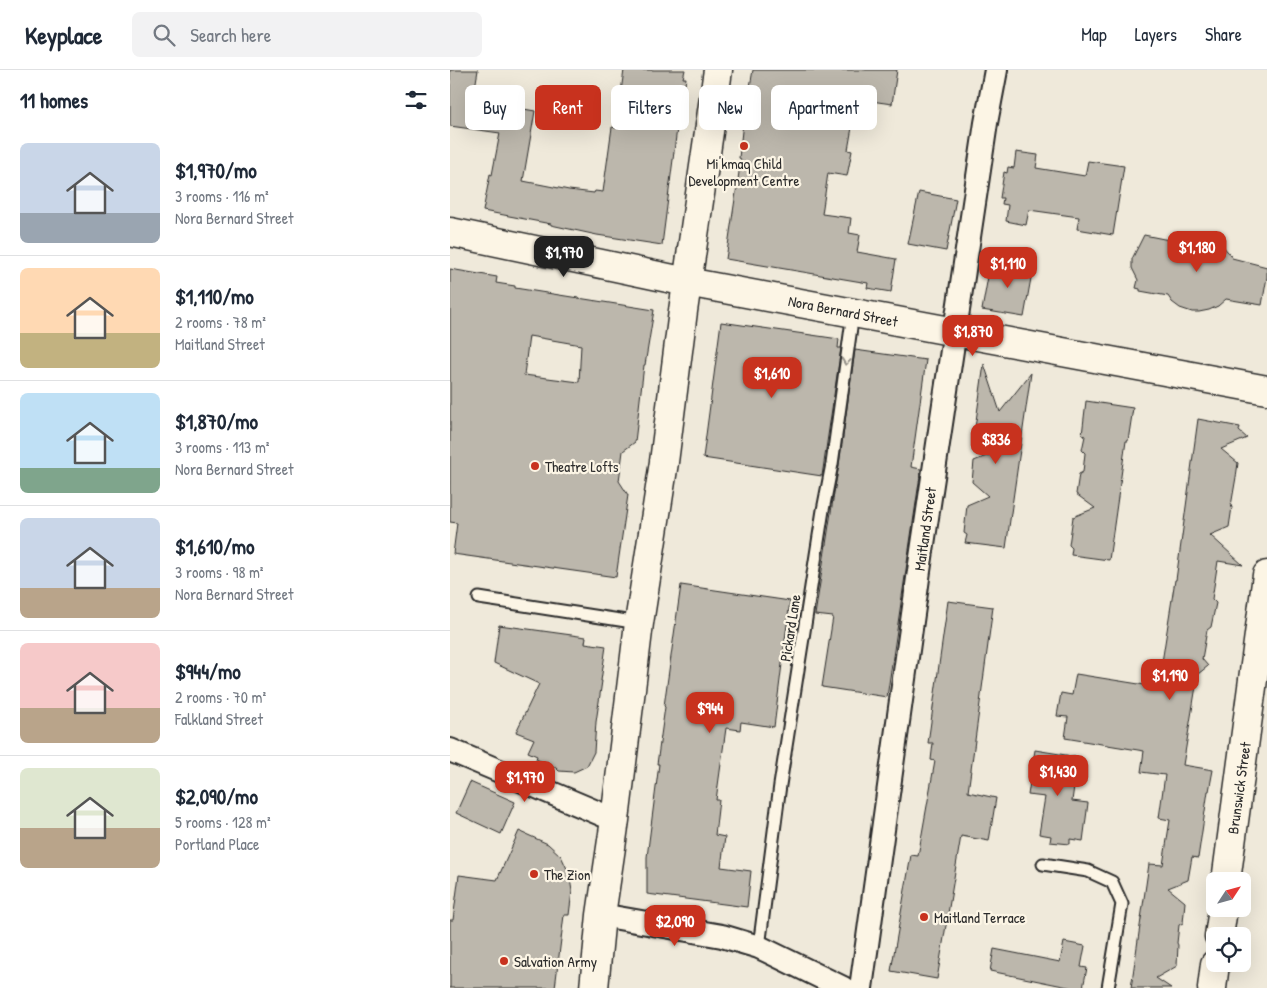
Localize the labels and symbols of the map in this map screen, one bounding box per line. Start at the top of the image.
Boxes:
marker: Mi'kmaq Child Development Centre [738,140,750,152]
place label: Mi'kmaq Child Development Centre [689,153,800,191]
pin: $1,180 [1156,230,1238,273]
pin: $1,970 [523,236,605,278]
pin: $1,110 [967,246,1049,289]
street label: Nora Bernard Street [786,290,900,332]
pin: $1,870 [932,314,1014,357]
pin: $1,610 [731,356,813,399]
one-way arrow [842,357,852,366]
pin: $836 [966,422,1026,465]
place label: Theatre Lofts [545,456,619,477]
marker: Theatre Lofts [529,460,541,472]
street label: Maitland Street [909,485,941,572]
street label: Pickard Lane [774,593,806,663]
pin: $1,190 [1129,658,1211,701]
pin: $944 [680,692,740,734]
street label: Brunswick Street [1222,740,1256,835]
pin: $1,430 [1017,754,1099,797]
pin: $1,970 [484,760,566,803]
place label: The Zion [544,864,591,885]
marker: The Zion [528,868,540,880]
north arrow [1206,872,1251,918]
pin: $2,090 [634,904,716,947]
place label: Maitland Terrace [934,907,1026,928]
marker: Maitland Terrace [918,911,930,923]
place label: Salvation Army [514,951,597,972]
marker: Salvation Army [498,955,510,967]

